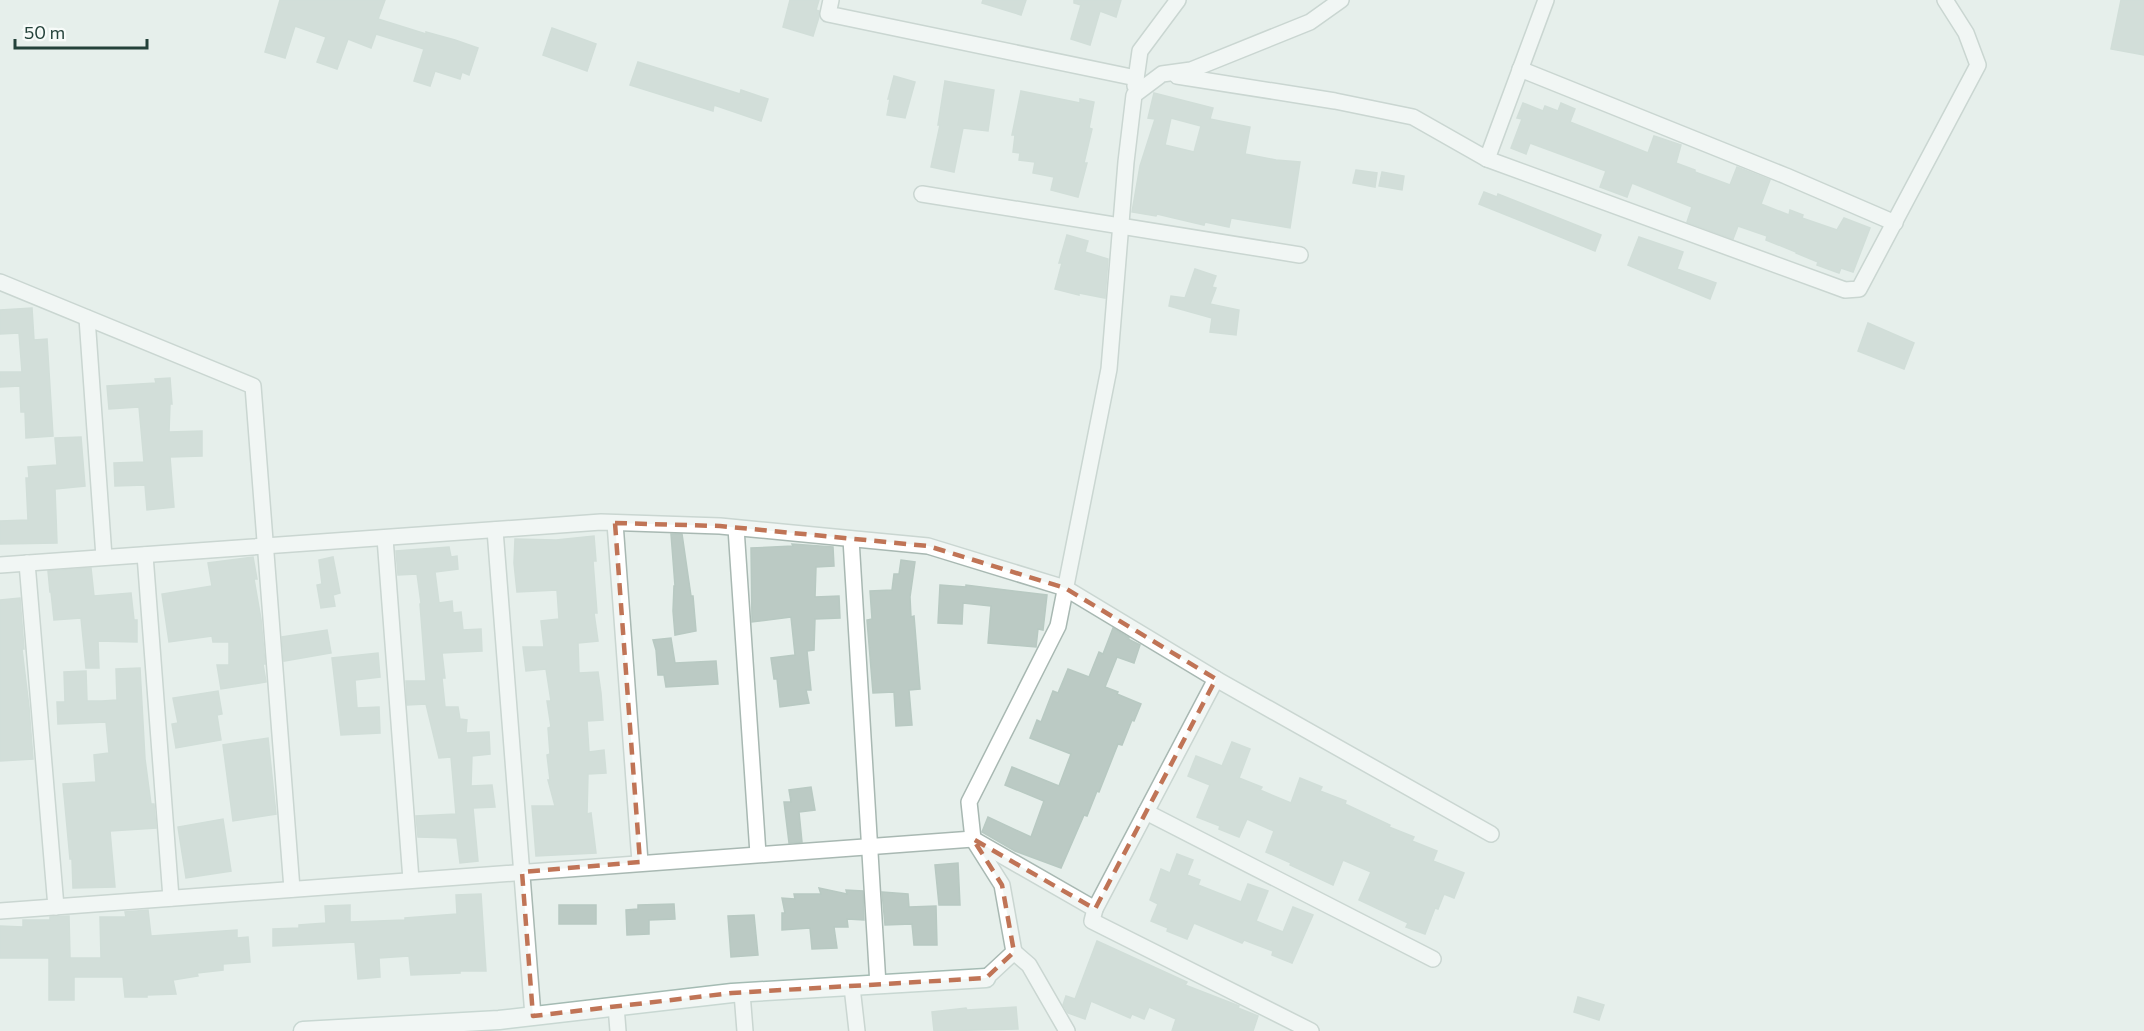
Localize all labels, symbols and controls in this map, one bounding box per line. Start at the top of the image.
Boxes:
scale bar [15,12,147,50]
text: 50 m [24,21,65,43]

